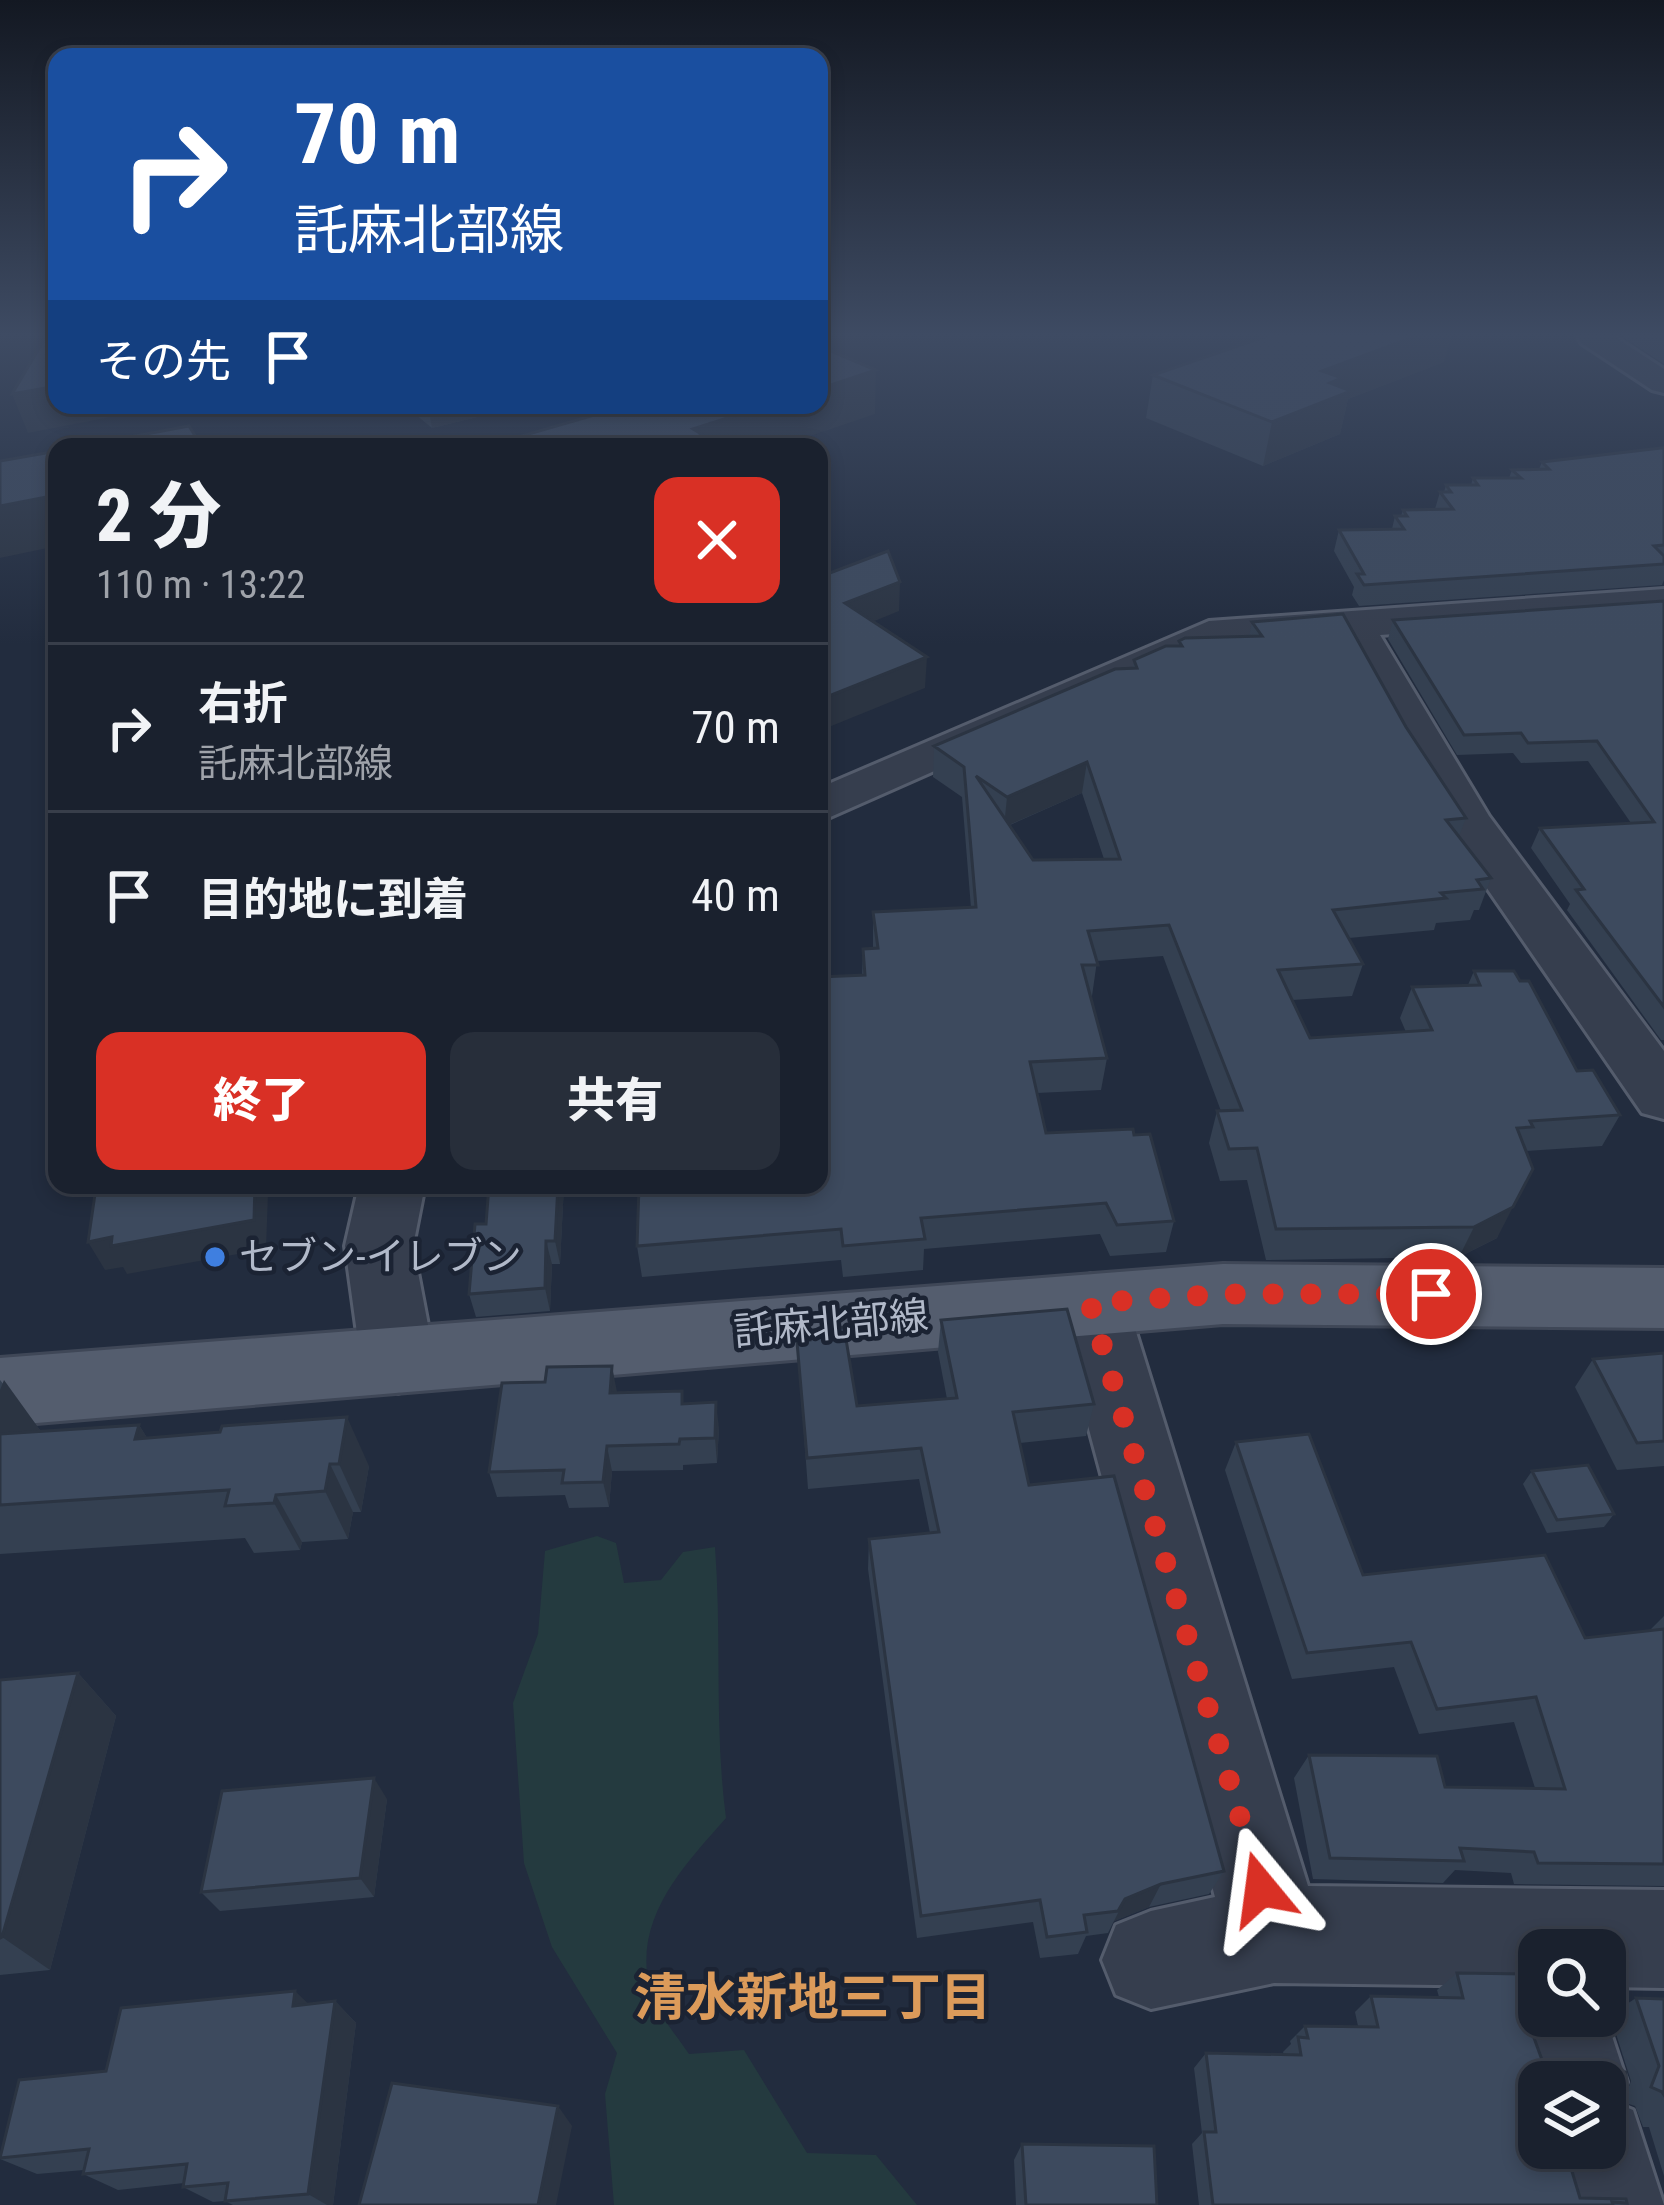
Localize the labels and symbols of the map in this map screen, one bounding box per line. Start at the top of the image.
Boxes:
place label: セブン-イレブン [239,1234,522,1280]
pin [1380,1243,1482,1345]
marker: セブン-イレブン [202,1244,228,1270]
street label: 託麻北部線 [732,1293,930,1355]
position arrow [1198,1826,1324,1952]
district label: 清水新地三丁目 [634,1968,992,2027]

